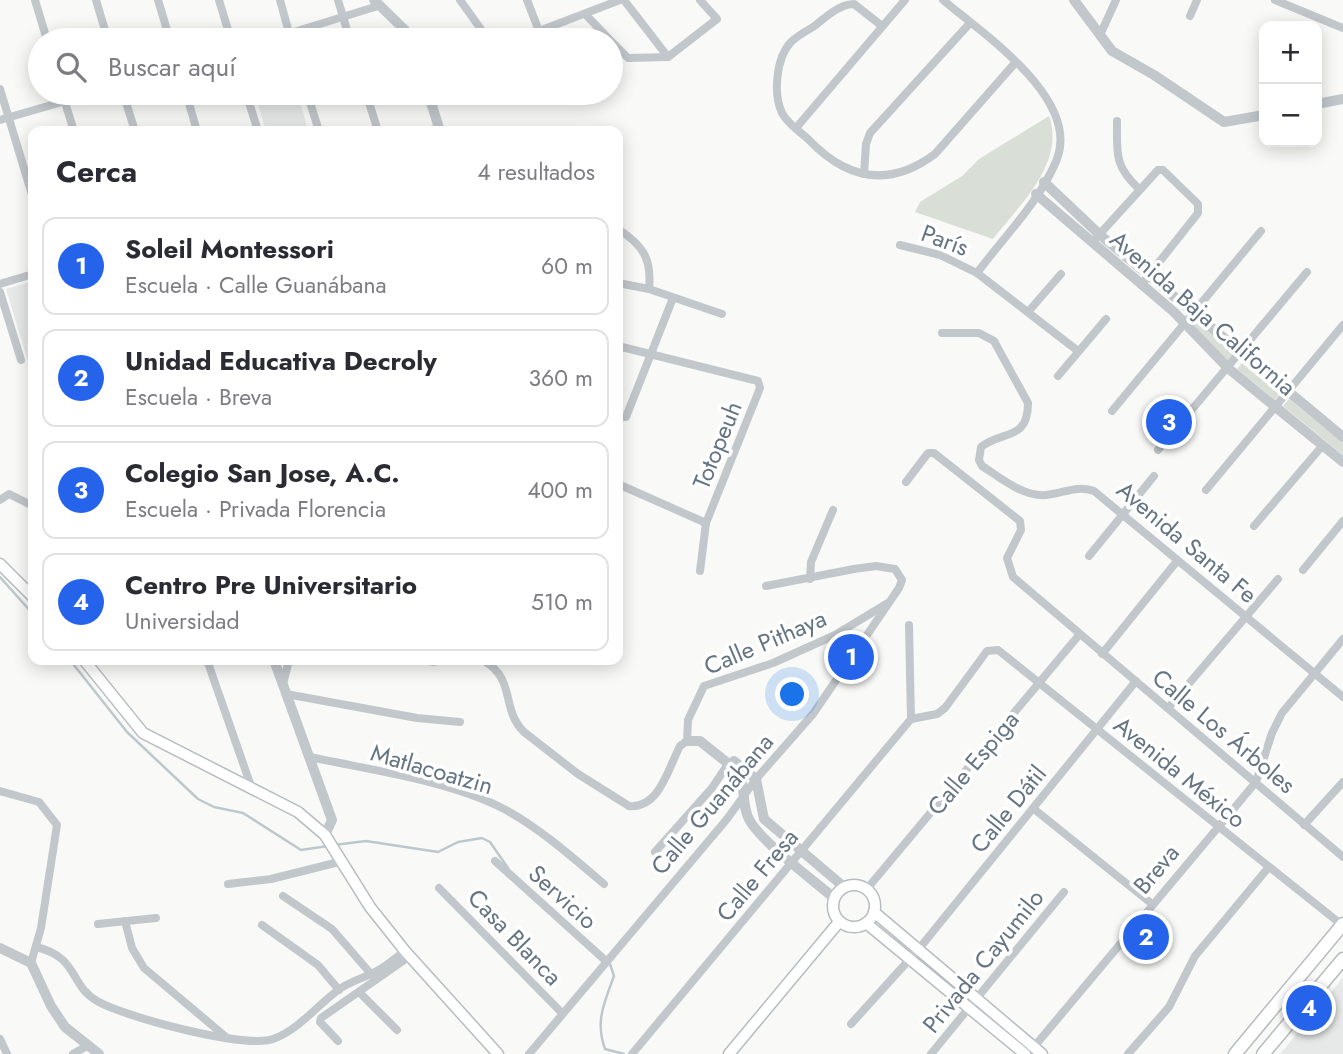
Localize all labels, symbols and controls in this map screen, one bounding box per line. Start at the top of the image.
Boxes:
map controls [1259,21,1322,147]
button: + [1259,21,1322,84]
search box [28,28,623,105]
icon: search [52,48,90,86]
text: Buscar aquí [108,48,236,86]
button: − [1259,84,1322,147]
text: Cerca [56,150,137,193]
text: 4 resultados [477,155,595,189]
street label: París [916,215,974,265]
street label: Avenida Baja California [1102,222,1304,404]
text: Soleil Montessori [125,230,334,268]
text: 1 [75,249,87,283]
text: 60 m [541,249,593,283]
text: Escuela · Calle Guanábana [125,268,387,302]
text: Unidad Educativa Decroly [125,342,437,380]
text: 2 [73,361,89,395]
text: 360 m [529,361,593,395]
text: Escuela · Breva [125,380,272,414]
street label: Totopeuh [684,396,750,494]
pin: 3 [1146,396,1192,448]
text: Colegio San Jose, A.C. [125,454,400,492]
text: 3 [74,473,88,507]
text: 400 m [527,473,593,507]
street label: Avenida Santa Fe [1109,473,1265,611]
text: Escuela · Privada Florencia [125,492,386,526]
text: Centro Pre Universitario [125,566,417,604]
text: 4 [73,585,89,619]
text: 510 m [531,585,593,619]
street label: Calle Pithaya [698,601,832,683]
text: Universidad [125,604,240,638]
pin: 1 [828,631,874,683]
street label: Calle Los Árboles [1145,660,1303,802]
your location [775,677,809,711]
street label: Calle Espiga [919,703,1027,823]
street label: Avenida México [1106,708,1254,836]
street label: Calle Guanábana [642,726,782,882]
street label: Matlacoatzin [367,735,497,803]
street label: Calle Dátil [962,758,1054,860]
street label: Calle Fresa [708,821,806,929]
street label: Breva [1125,837,1187,901]
street label: Servicio [521,857,605,937]
street label: Casa Blanca [460,881,570,993]
street label: Privada Cayumilo [914,881,1052,1041]
pin: 2 [1123,911,1169,963]
pin: 4 [1286,982,1332,1034]

